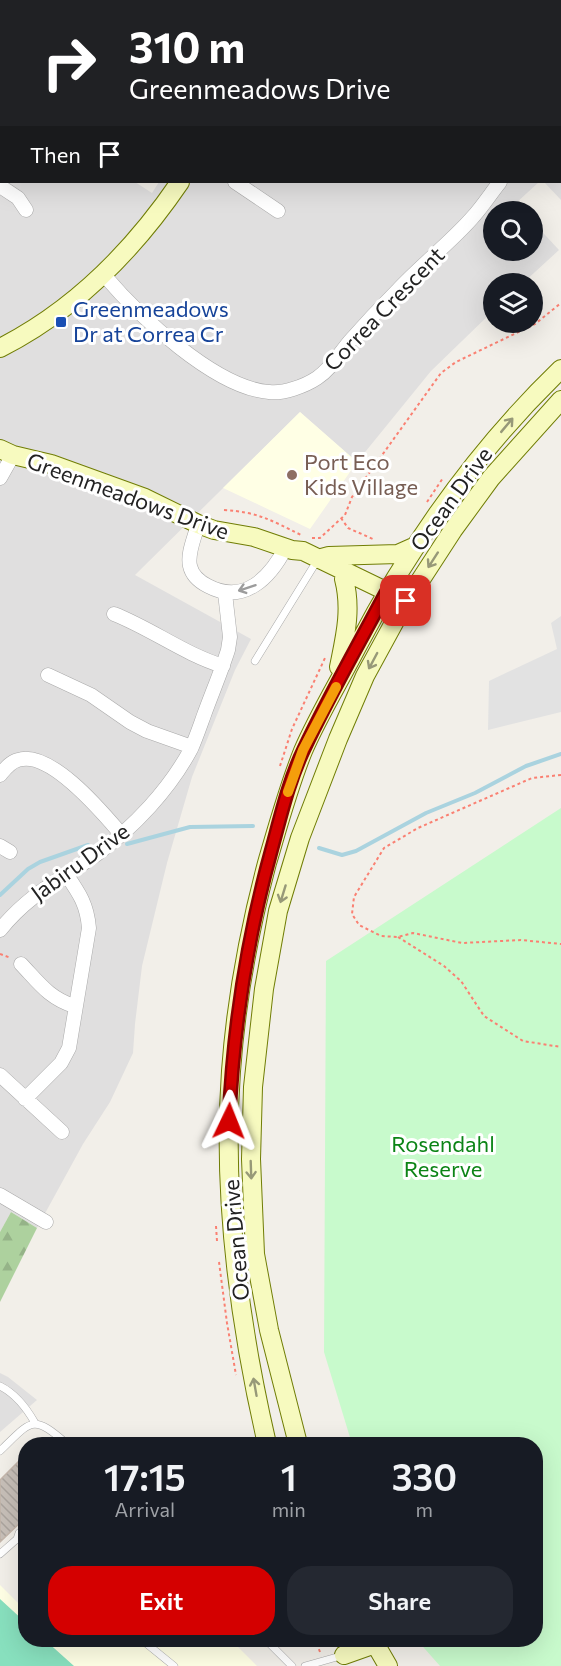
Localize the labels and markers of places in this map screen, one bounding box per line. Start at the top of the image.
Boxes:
place label: Greenmeadows Dr at Correa Cr [73,295,229,347]
marker: Greenmeadows Dr at Correa Cr [54,315,68,329]
place label: Port Eco Kids Village [304,448,418,500]
marker: Port Eco Kids Village [285,468,299,482]
pin [380,575,431,626]

